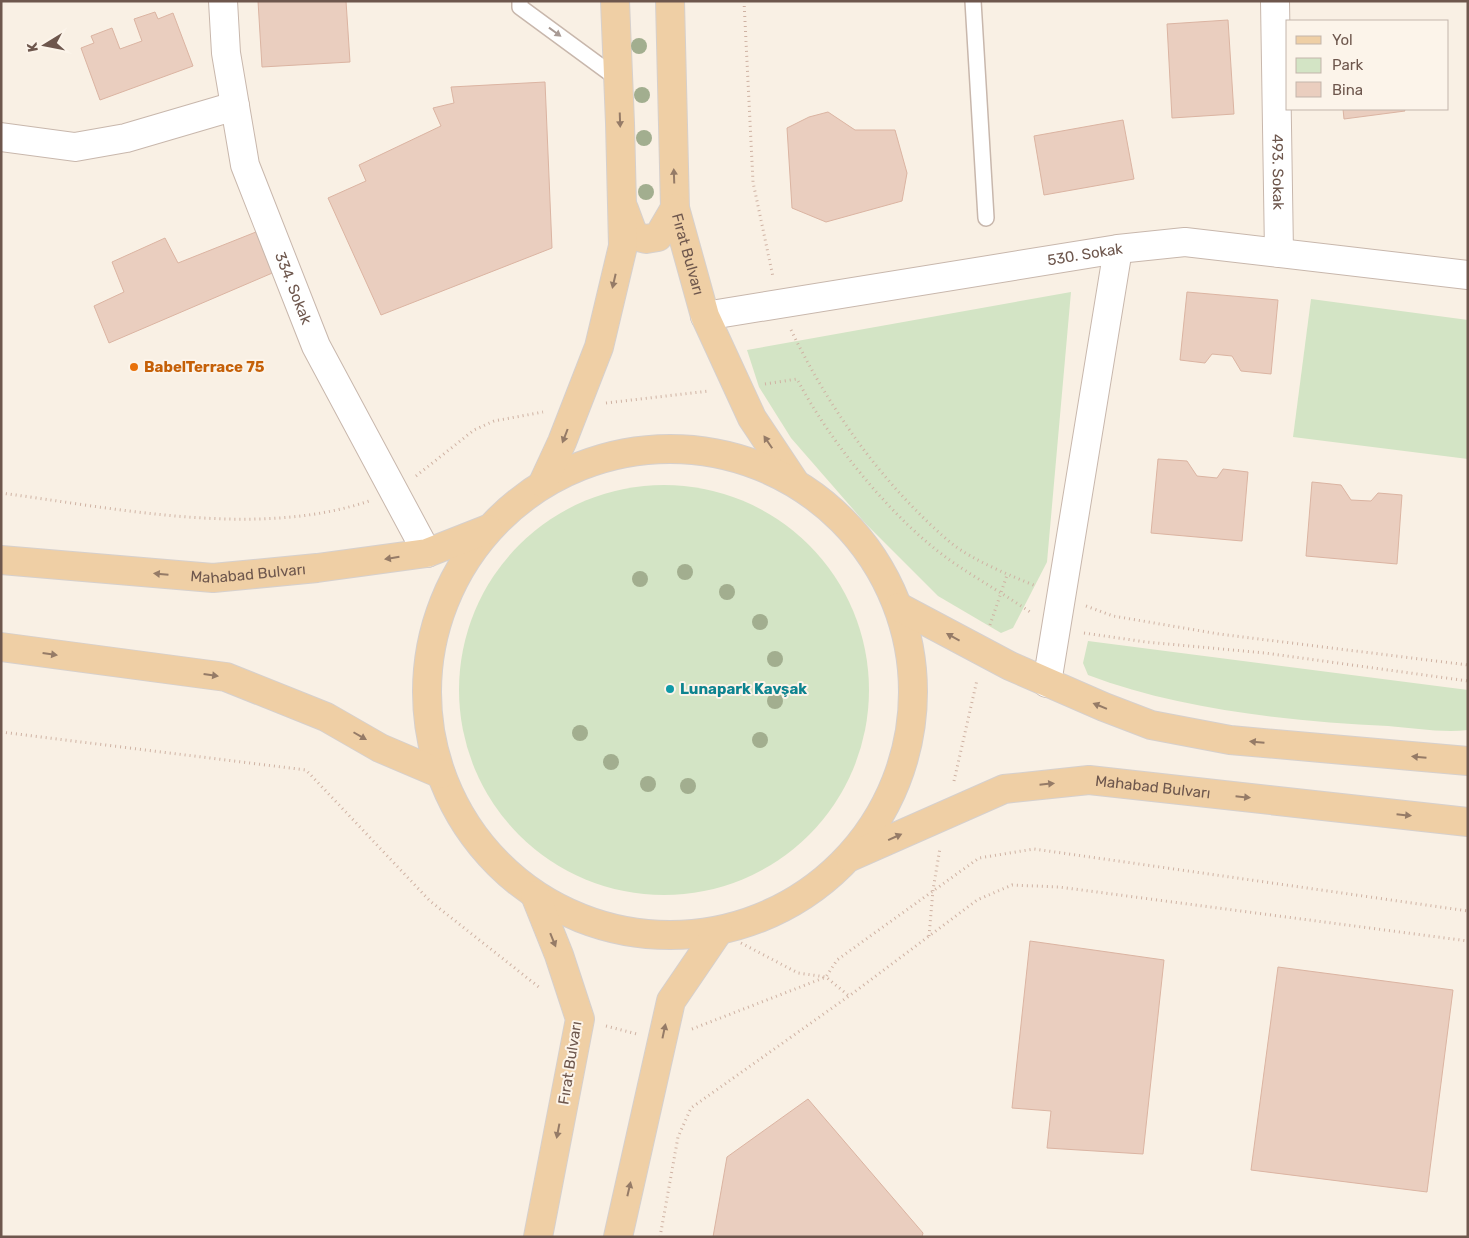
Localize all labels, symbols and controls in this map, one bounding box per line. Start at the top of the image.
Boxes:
north arrow [20,20,70,70]
legend [1286,20,1449,110]
one-way arrow [548,27,561,38]
text: Yol [1332,31,1353,49]
text: K [23,40,42,53]
text: Park [1332,56,1363,74]
text: Bina [1332,81,1363,99]
one-way arrow [617,112,625,128]
street label: 493. Sokak [1268,134,1287,210]
one-way arrow [670,168,678,184]
street label: Fırat Bulvarı [668,211,708,297]
street label: 530. Sokak [1046,240,1124,269]
street label: 334. Sokak [271,249,316,327]
one-way arrow [610,274,618,289]
place label: BabelTerrace 75 [144,358,265,376]
marker: BabelTerrace 75 [128,361,140,373]
one-way arrow [560,429,568,443]
one-way arrow [763,435,773,448]
one-way arrow [384,555,400,563]
street label: Mahabad Bulvarı [190,560,307,587]
one-way arrow [153,570,169,578]
one-way arrow [946,633,960,641]
one-way arrow [42,650,58,658]
one-way arrow [203,671,219,679]
place label: Lunapark Kavşak [680,680,807,698]
marker: Lunapark Kavşak [664,683,676,695]
one-way arrow [1093,701,1107,709]
one-way arrow [354,732,367,741]
one-way arrow [1249,738,1265,746]
one-way arrow [1411,753,1427,761]
street label: Mahabad Bulvarı [1094,772,1211,802]
one-way arrow [1039,780,1055,788]
one-way arrow [1235,793,1251,801]
one-way arrow [1397,811,1413,819]
one-way arrow [888,832,902,840]
one-way arrow [549,933,557,948]
street label: Fırat Bulvarı [555,1020,585,1106]
one-way arrow [661,1022,669,1038]
one-way arrow [554,1123,562,1139]
one-way arrow [625,1182,633,1197]

